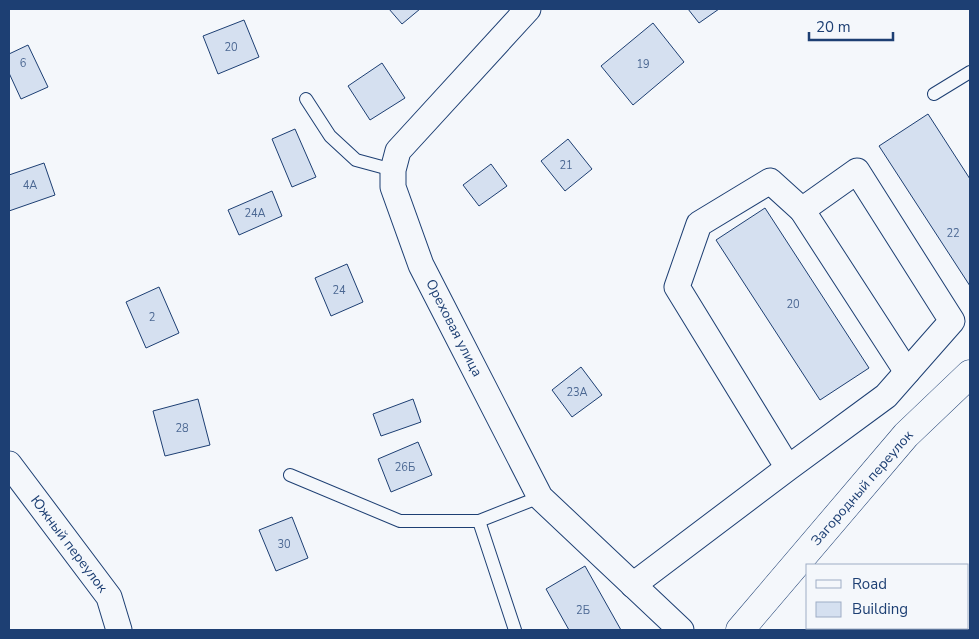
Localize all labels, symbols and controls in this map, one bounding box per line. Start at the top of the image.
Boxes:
scale bar [809,10,893,42]
text: 20 m [816,17,851,37]
house number: 20 [224,40,238,55]
house number: 6 [20,56,27,71]
house number: 19 [636,57,650,72]
house number: 21 [559,158,573,173]
house number: 4А [23,178,37,193]
house number: 24А [244,206,266,221]
house number: 22 [946,226,960,241]
street label: Ореховая улица [421,276,487,380]
house number: 24 [332,283,346,298]
house number: 20 [786,297,800,312]
house number: 2 [149,310,155,325]
house number: 23А [566,385,588,400]
house number: 28 [175,421,189,436]
street label: Загородный переулок [807,426,918,550]
house number: 26Б [395,460,415,475]
street label: Южный переулок [26,491,112,597]
house number: 30 [277,537,291,552]
legend [806,564,969,629]
text: Road [852,574,887,594]
text: Building [852,599,908,619]
house number: 2Б [576,603,590,618]

